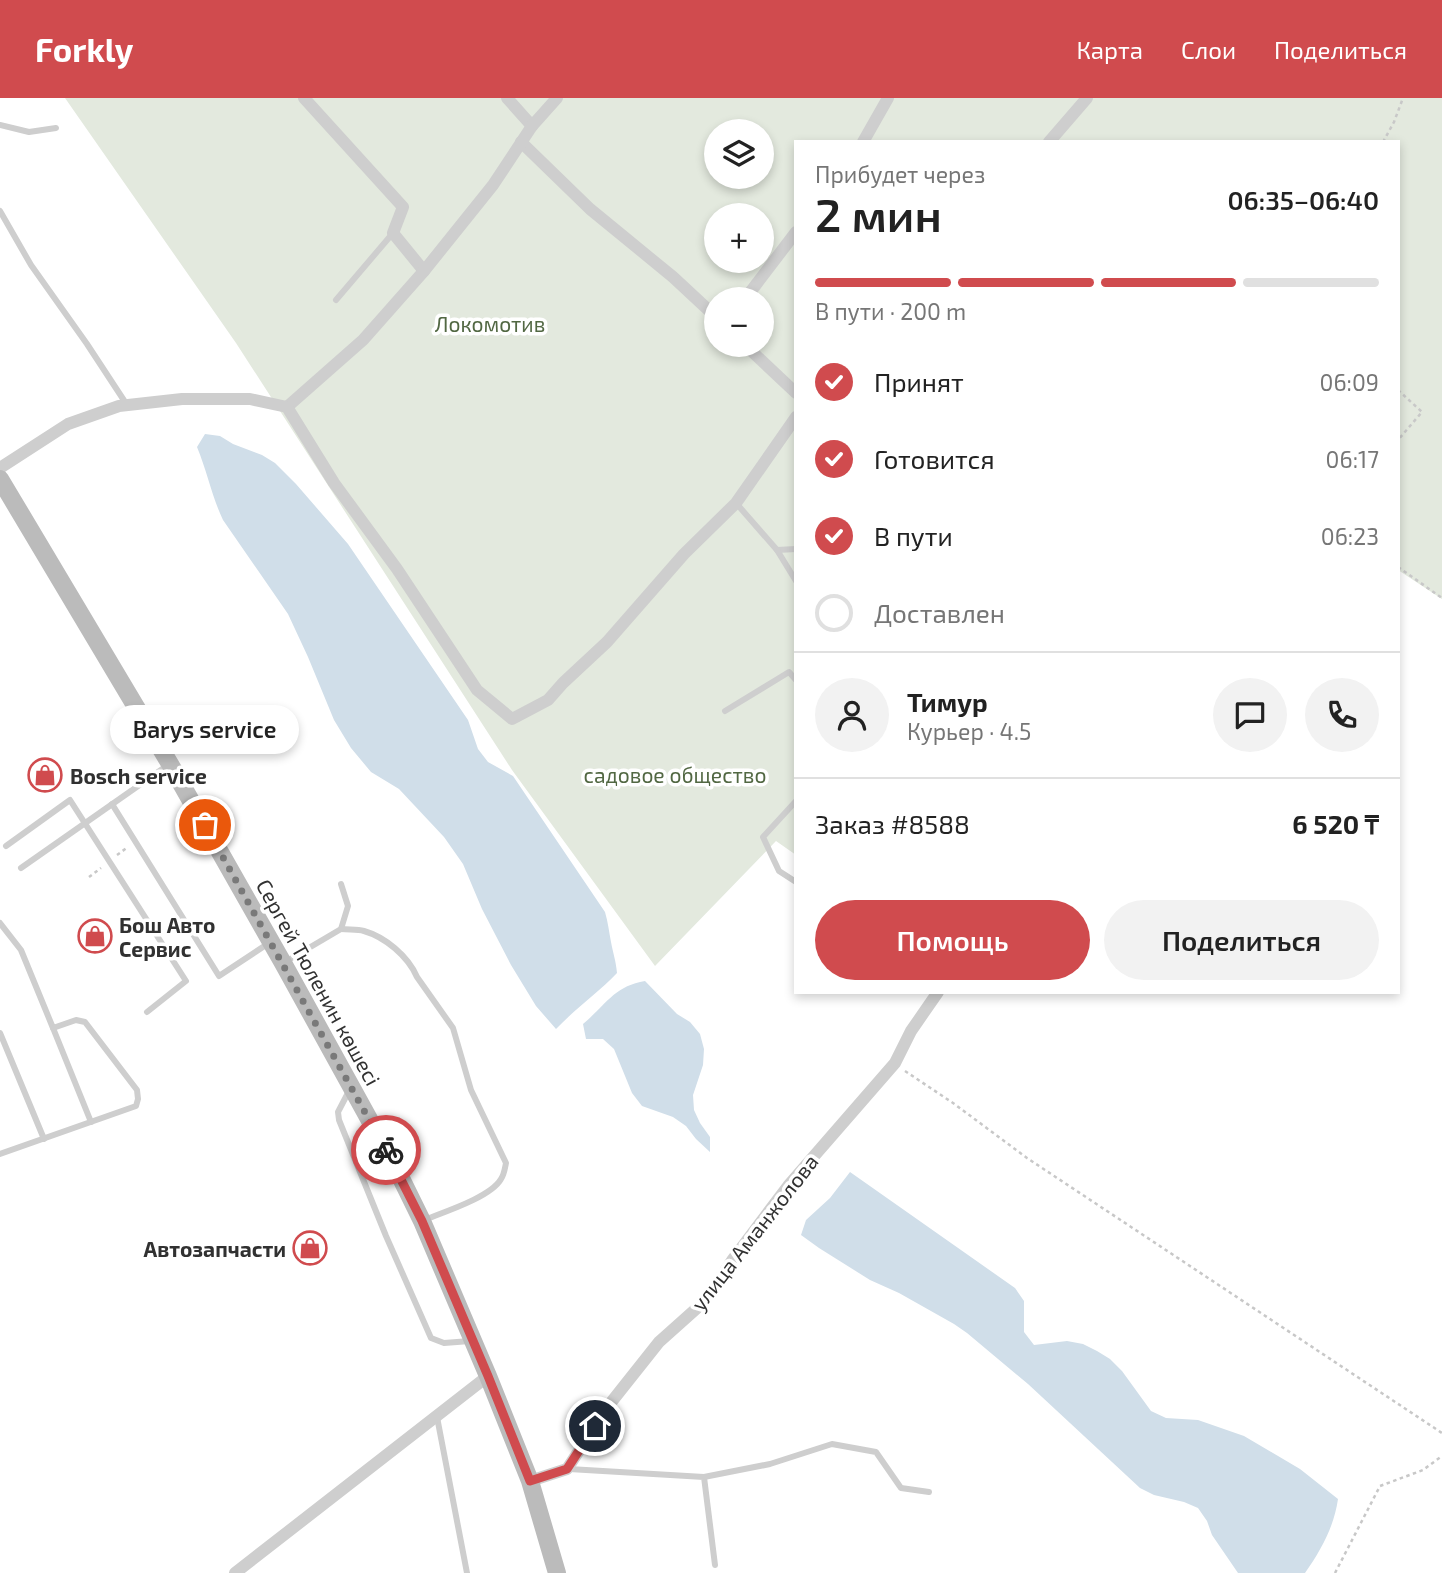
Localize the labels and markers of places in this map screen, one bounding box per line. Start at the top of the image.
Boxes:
callout: Barys service [110,706,300,755]
shop icon: Bosch service [26,756,64,794]
place label: Bosch service [70,763,207,788]
pin [175,795,235,855]
place label: Бош Авто Сервис [119,912,216,961]
shop icon: Бош Авто Сервис [76,917,114,955]
shop icon: Автозапчасти [291,1229,329,1267]
place label: Автозапчасти [144,1236,286,1261]
pin [565,1396,625,1456]

